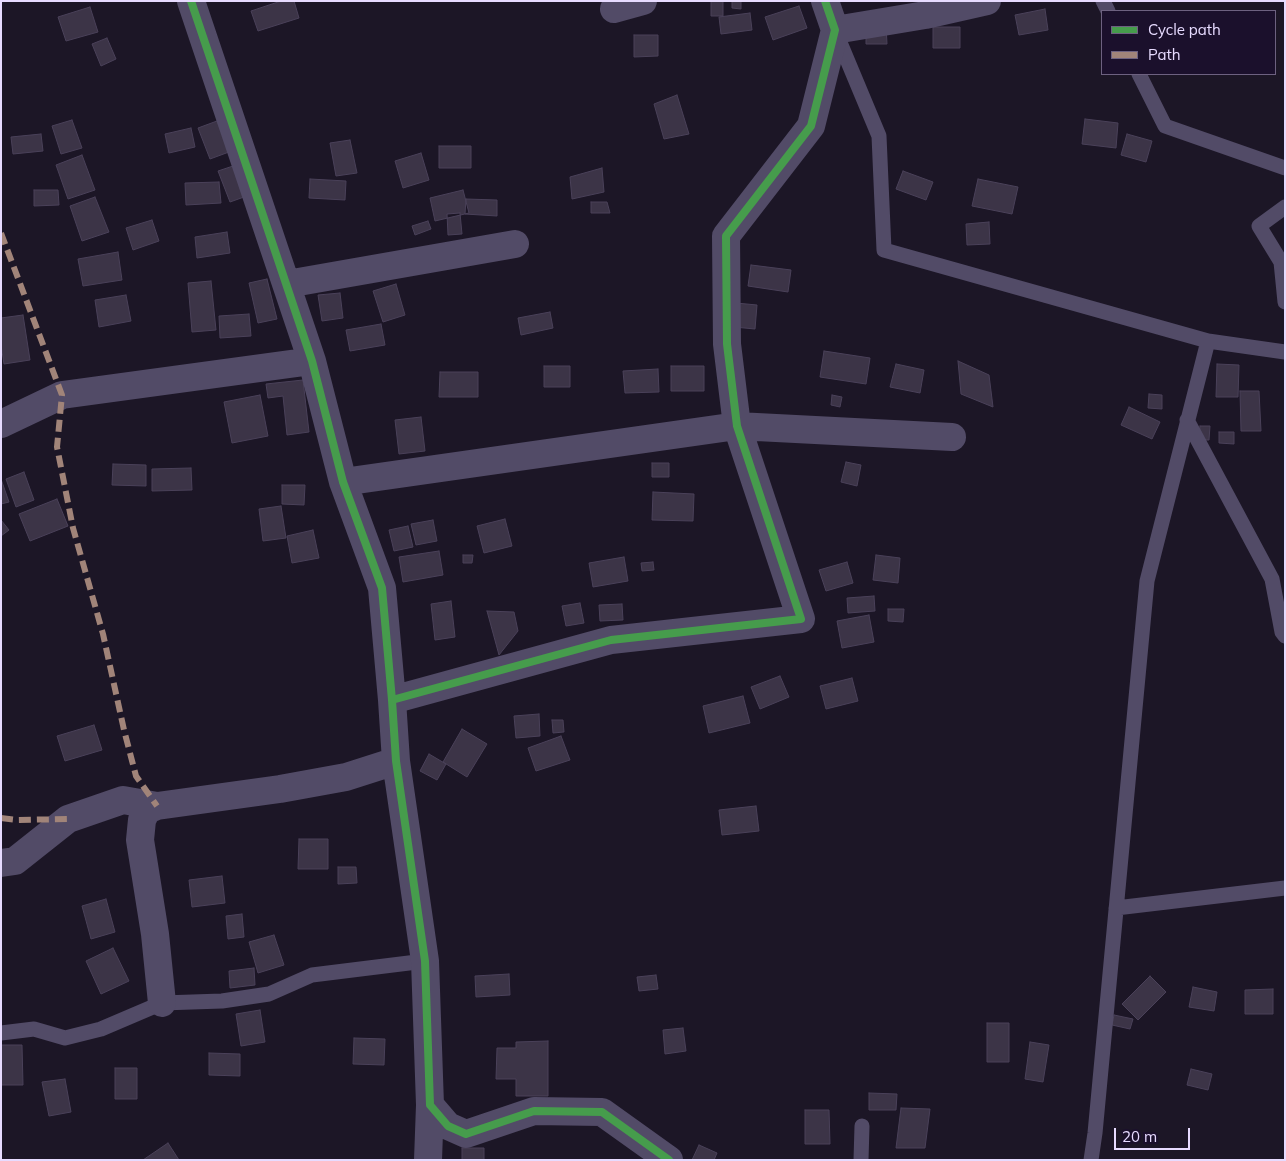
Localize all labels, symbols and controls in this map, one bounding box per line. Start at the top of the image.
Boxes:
legend [1101,10,1276,75]
text: Cycle path [1148,20,1221,39]
text: Path [1148,45,1180,64]
scale bar [1116,1118,1192,1150]
text: 20 m [1122,1127,1157,1146]

